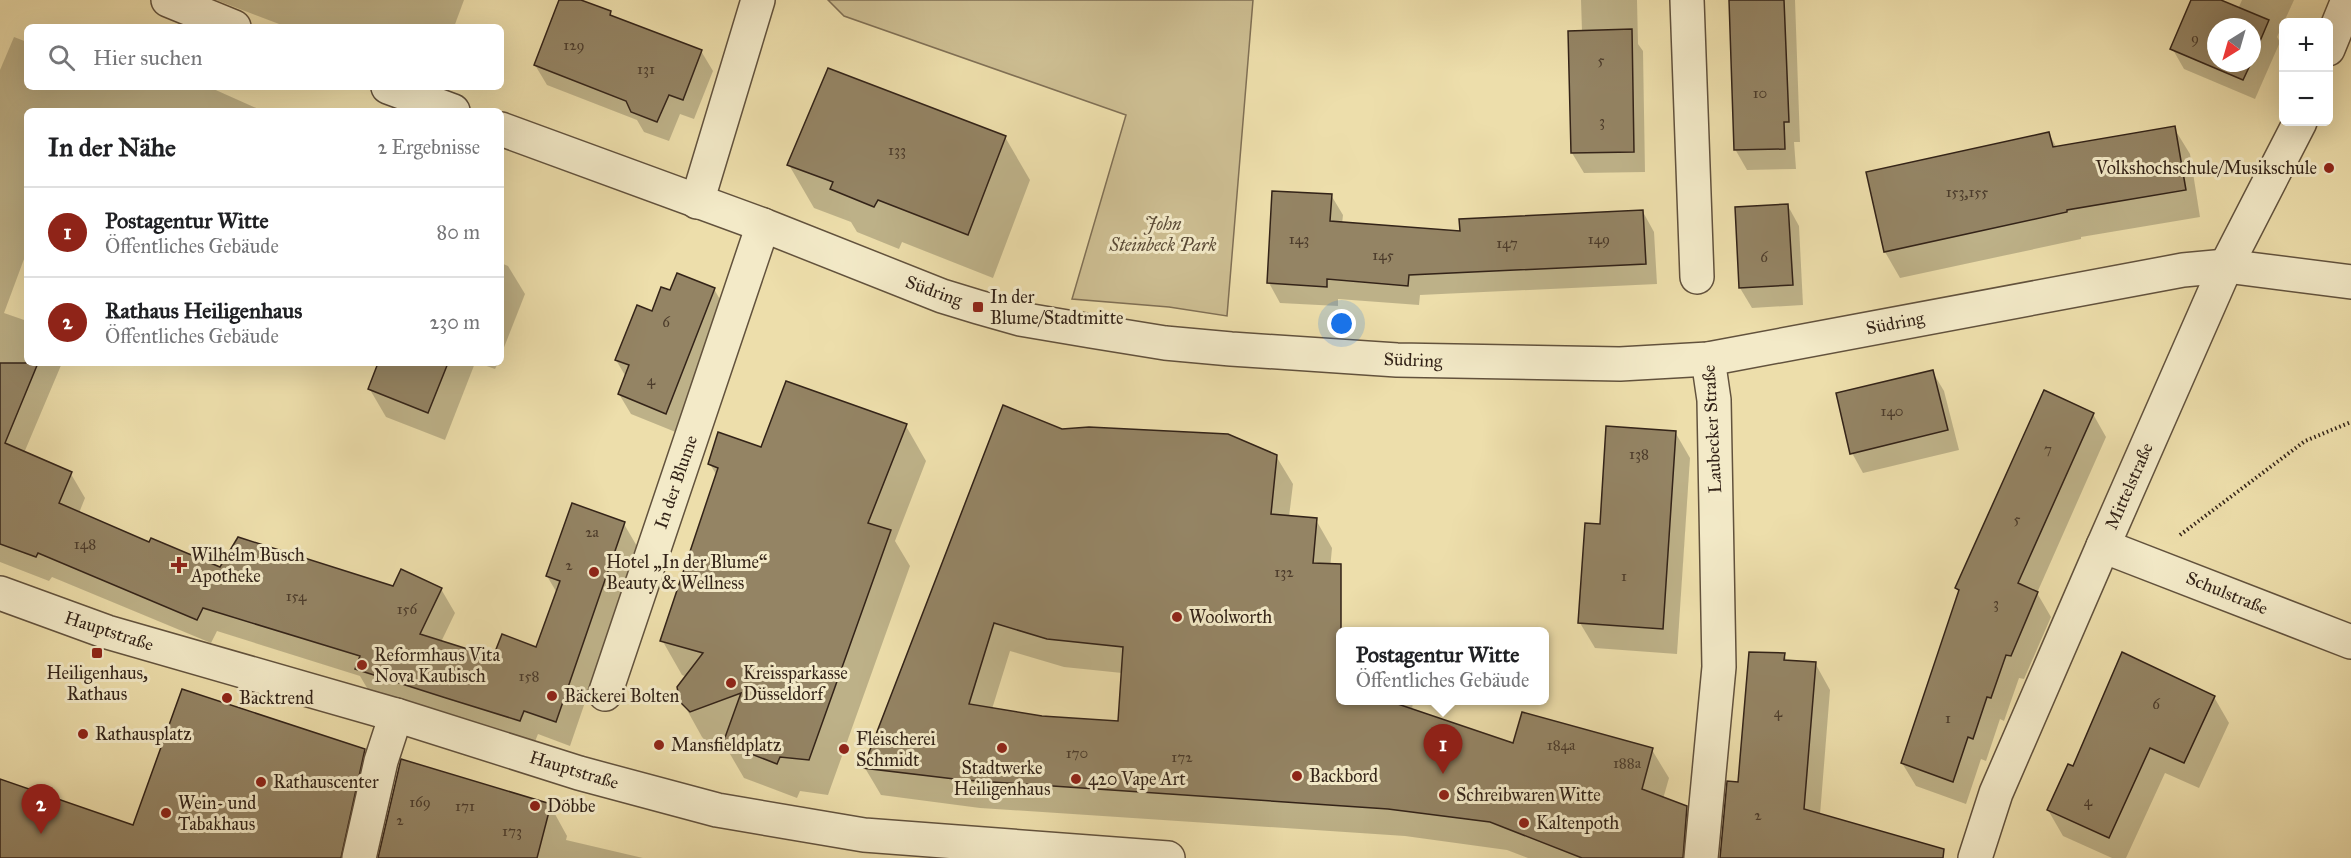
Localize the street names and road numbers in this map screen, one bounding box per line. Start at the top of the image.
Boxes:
street label: Südring [902,271,966,313]
street label: Südring [1864,306,1927,340]
street label: Südring [1383,348,1443,373]
street label: Laubecker Straße [1698,364,1726,494]
street label: In der Blume [650,432,702,532]
street label: Mittelstraße [2100,439,2158,533]
street label: Schulstraße [2183,567,2271,619]
street label: Hauptstraße [62,606,156,656]
street label: Hauptstraße [527,746,621,794]

